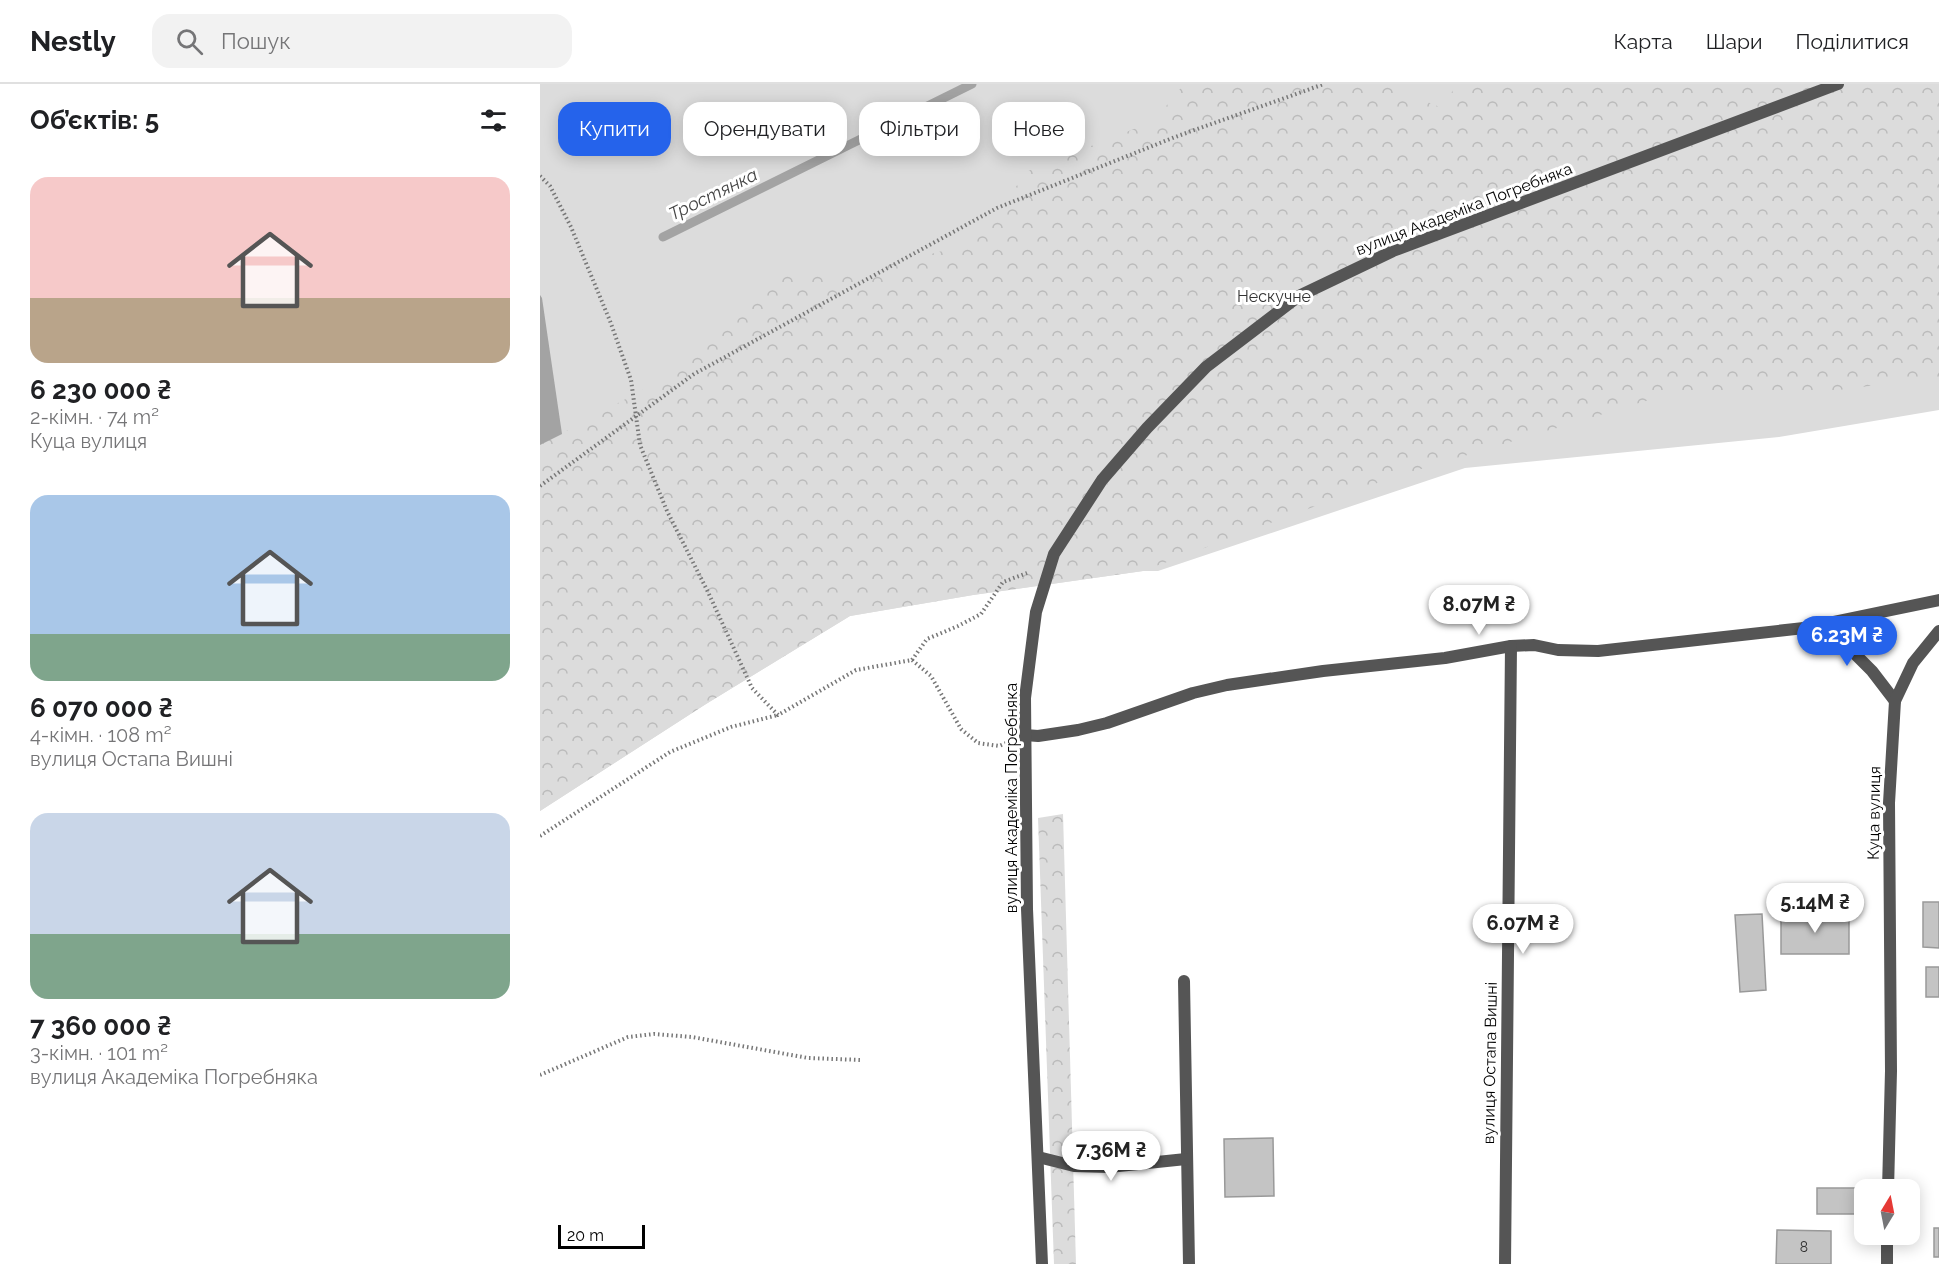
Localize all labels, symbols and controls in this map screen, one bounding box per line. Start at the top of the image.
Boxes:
search box [152,14,572,68]
text: Nestly [30,25,116,58]
icon: search [173,25,206,58]
text: Пошук [221,28,291,54]
text: Карта [1614,29,1673,54]
text: Шари [1706,29,1763,54]
text: Поділитися [1796,29,1909,54]
chip: Купити [558,102,671,156]
chip: Орендувати [683,102,847,156]
chip: Фільтри [859,102,980,156]
chip: Нове [992,102,1085,156]
icon: filters [477,104,510,137]
text: Об’єктів: 5 [30,105,159,135]
street label: вулиця Академіка Погребняка [1353,159,1575,259]
water label: Тростянка [665,163,761,224]
icon: home [216,216,324,324]
park label: Нескучне [1237,287,1311,306]
text: 6 230 000 ₴ [30,375,171,405]
text: 2-кімн. · 74 m² [30,405,159,429]
text: Куца вулиця [30,429,147,453]
icon: home [216,534,324,642]
pin: 8.07M ₴ [1424,585,1534,636]
text: 8.07M ₴ [1443,592,1515,616]
pin: 6.23M ₴ [1792,616,1902,667]
text: 6.23M ₴ [1811,623,1883,647]
street label: вулиця Академіка Погребняка [1002,683,1021,913]
text: 6 070 000 ₴ [30,693,173,723]
text: 4-кімн. · 108 m² [30,723,171,747]
text: вулиця Остапа Вишні [30,747,233,771]
street label: Куца вулиця [1864,766,1884,860]
icon: home [216,852,324,960]
pin: 5.14M ₴ [1760,883,1870,934]
text: 5.14M ₴ [1780,890,1850,914]
pin: 6.07M ₴ [1468,904,1578,955]
text: 6.07M ₴ [1487,911,1559,935]
street label: вулиця Остапа Вишні [1479,982,1501,1144]
text: 7 360 000 ₴ [30,1011,171,1041]
text: 3-кімн. · 101 m² [30,1041,168,1065]
text: вулиця Академіка Погребняка [30,1065,318,1089]
pin: 7.36M ₴ [1056,1131,1166,1182]
text: 7.36M ₴ [1076,1138,1146,1162]
north arrow [1854,1179,1920,1245]
map controls [1854,1179,1920,1245]
scale bar [558,1222,645,1250]
text: 20 m [567,1226,604,1245]
house number: 8 [1800,1239,1808,1255]

